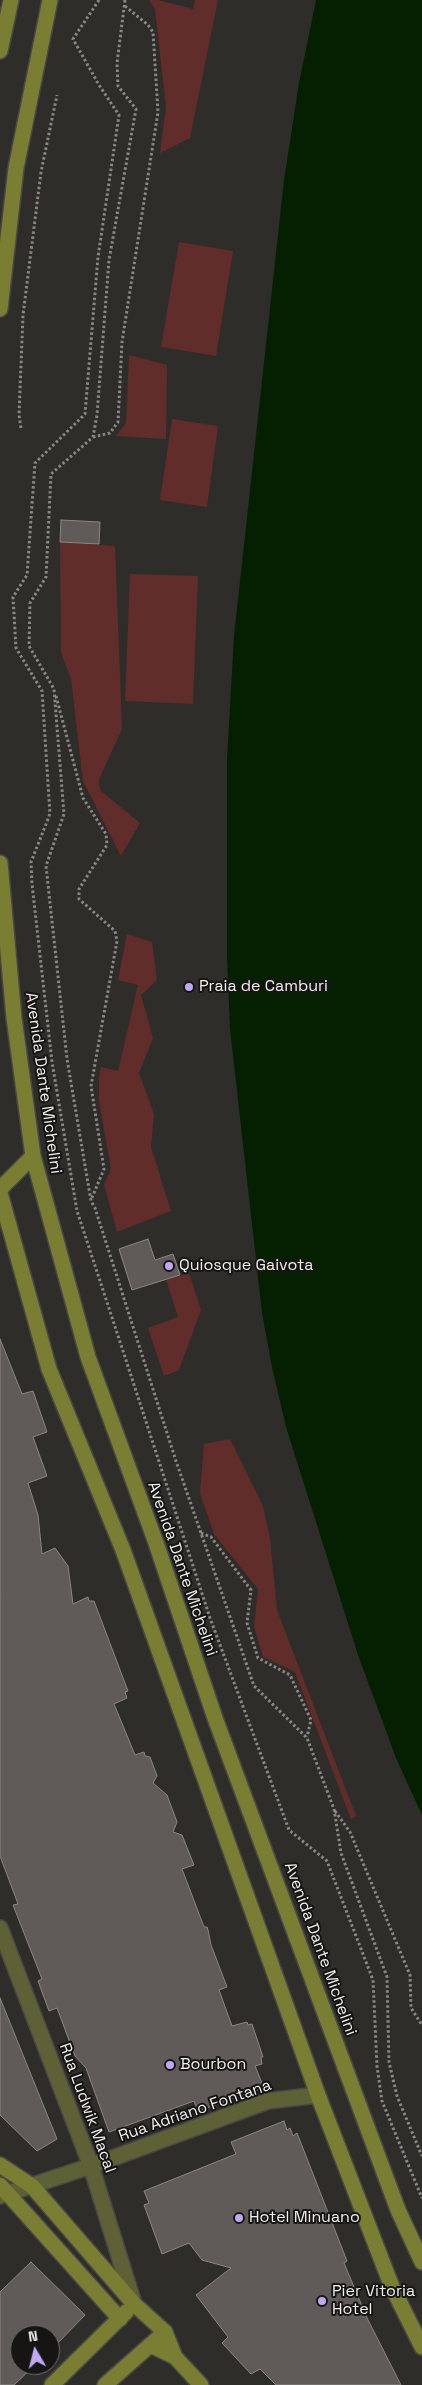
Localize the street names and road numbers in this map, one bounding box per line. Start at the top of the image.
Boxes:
street label: Avenida Dante Michelini [21,991,65,1175]
street label: Avenida Dante Michelini [143,1479,221,1659]
street label: Avenida Dante Michelini [280,1860,360,2038]
street label: Rua Ludwik Macal [55,2040,119,2176]
street label: Rua Adriano Fontana [116,2076,274,2146]

